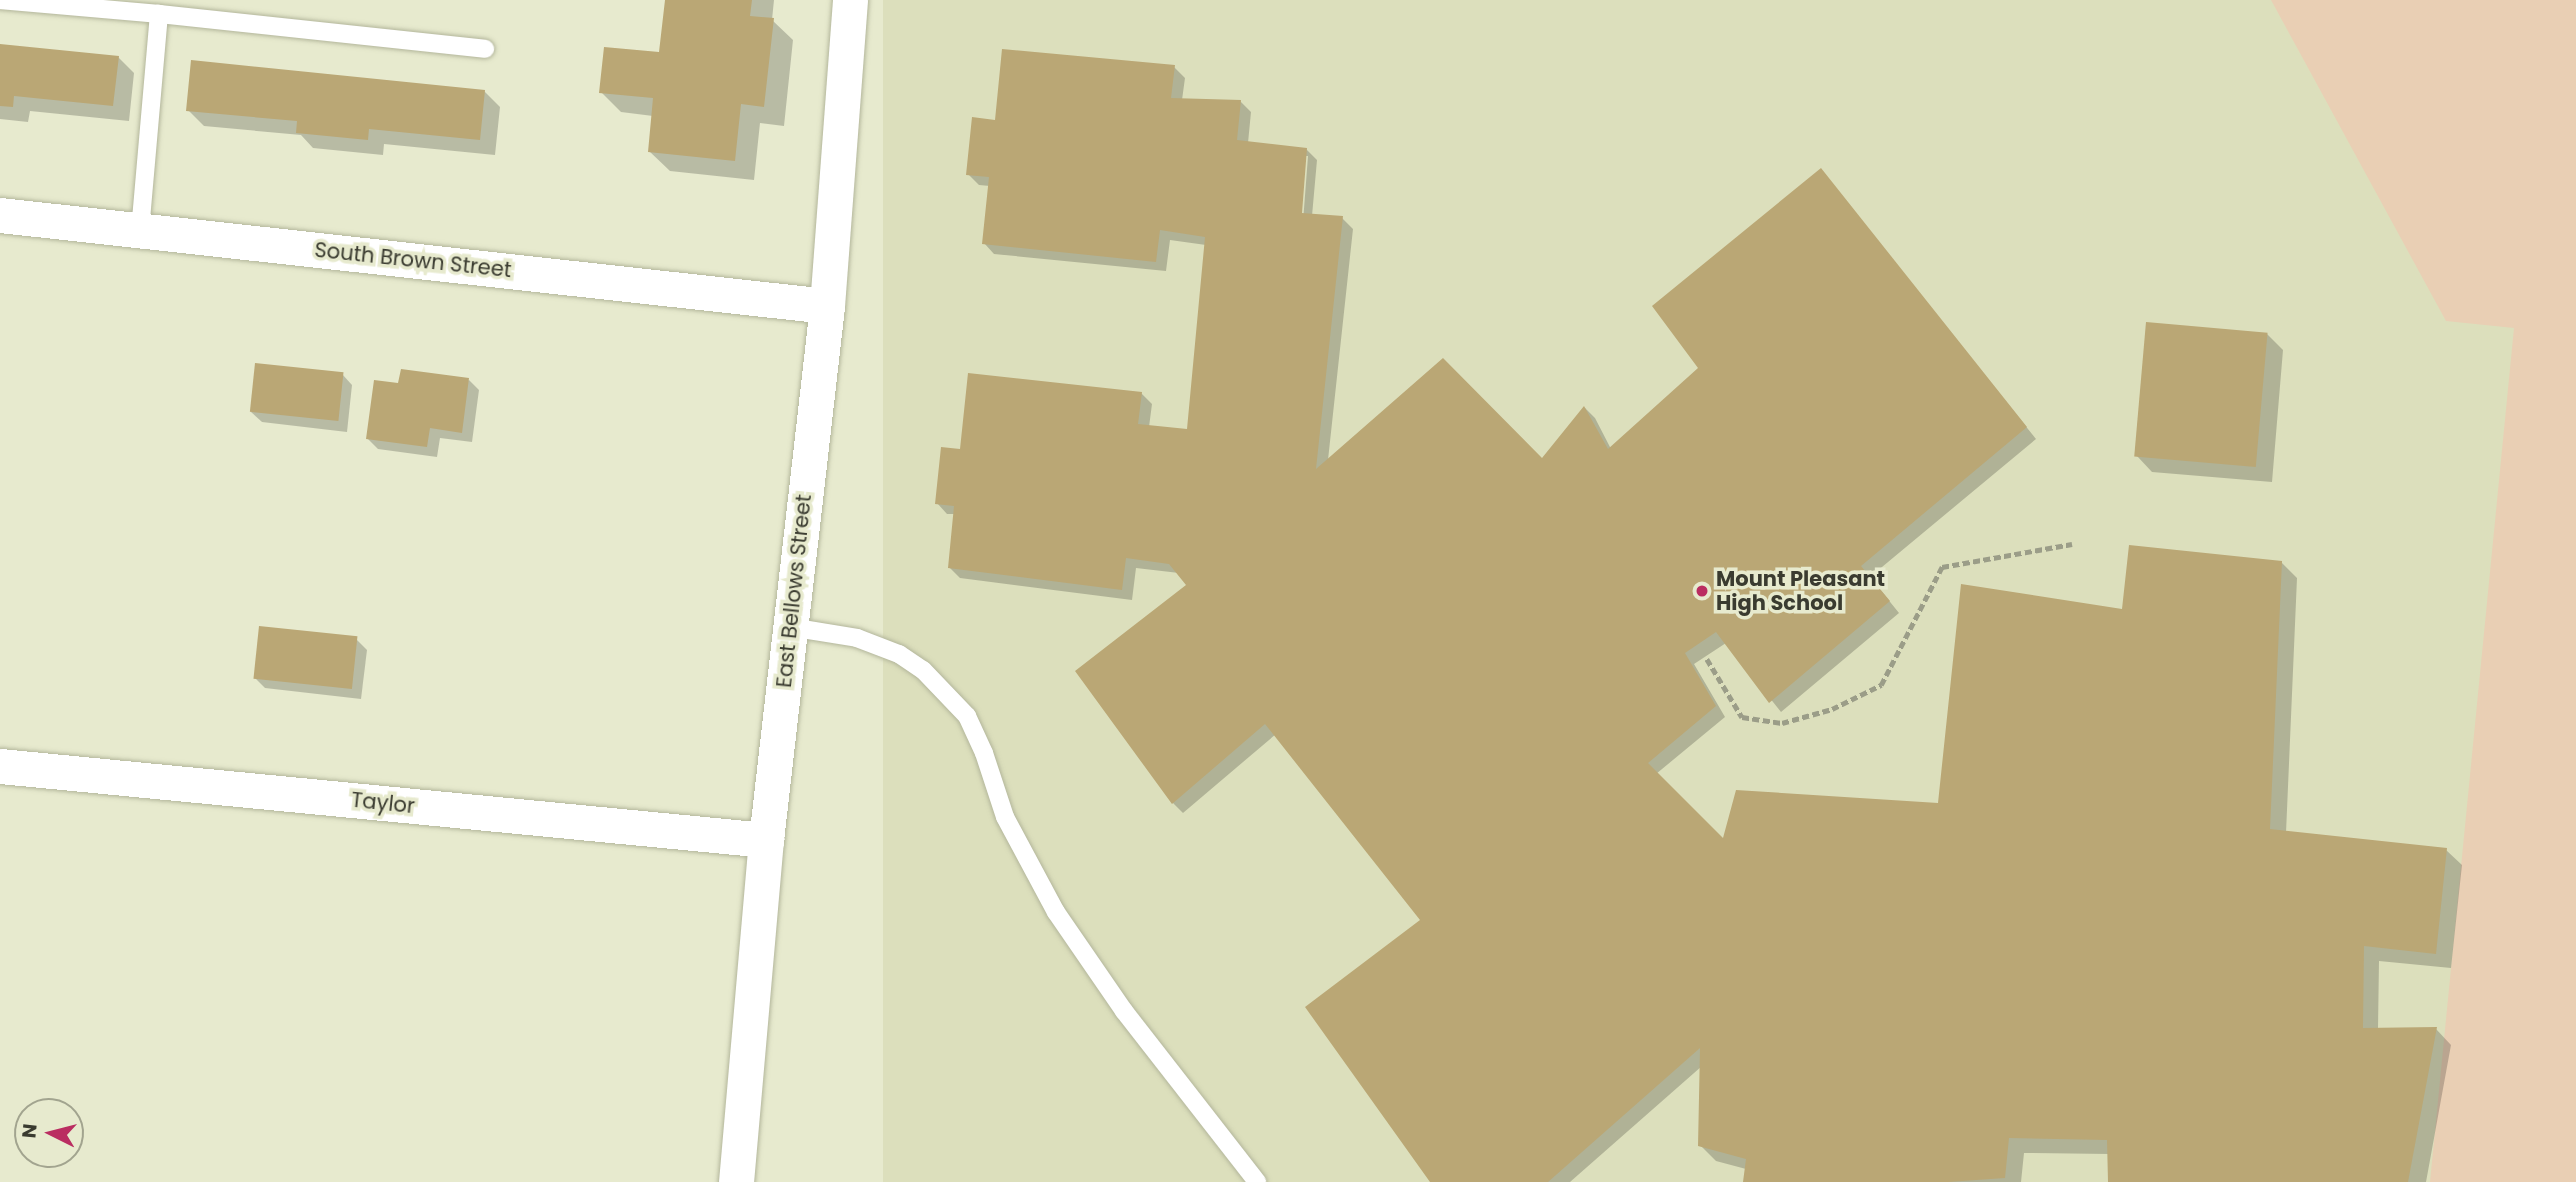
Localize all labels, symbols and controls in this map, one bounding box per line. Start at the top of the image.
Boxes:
street label: South Brown Street [313,237,513,283]
street label: East Bellows Street [771,493,817,689]
place label: Mount Pleasant High School [1716,566,1885,616]
marker: Mount Pleasant High School [1694,583,1710,599]
street label: Taylor [350,787,416,819]
north arrow [14,1098,84,1168]
text: N [15,1122,44,1139]

